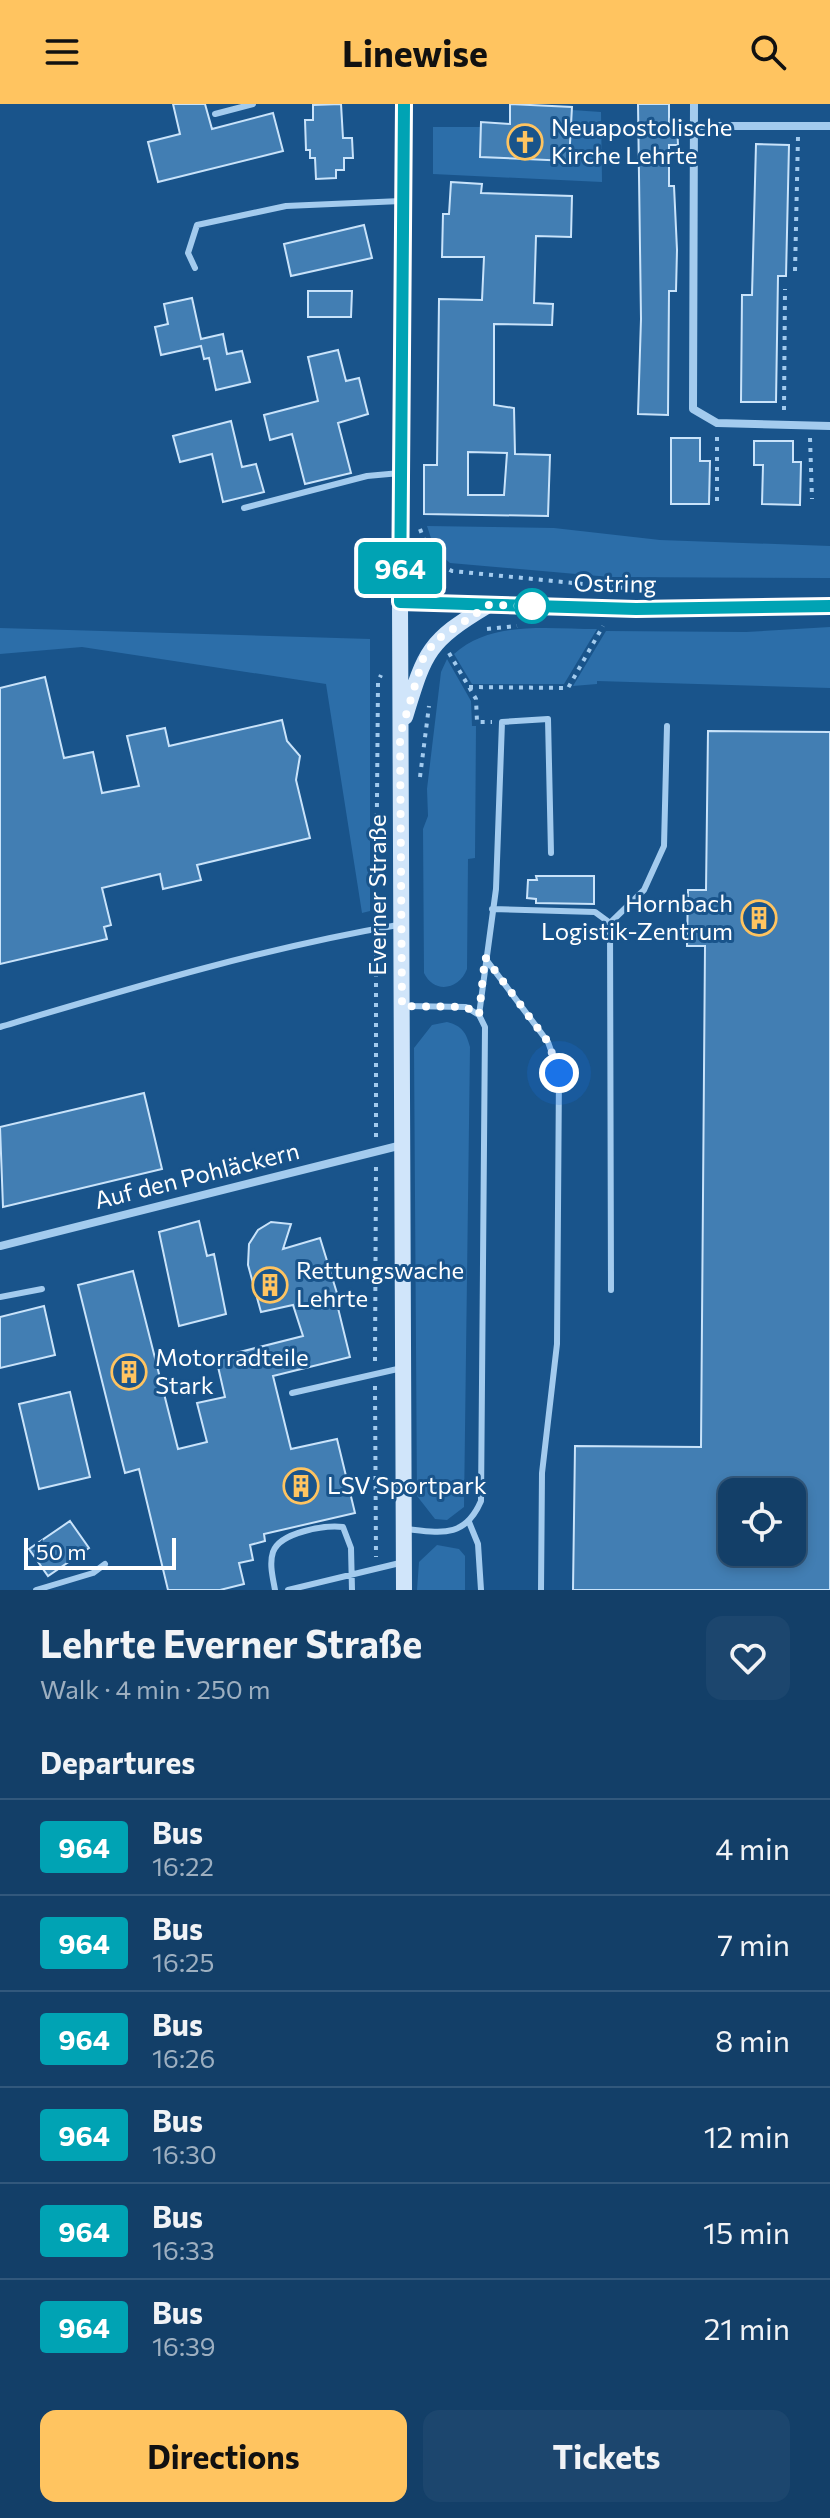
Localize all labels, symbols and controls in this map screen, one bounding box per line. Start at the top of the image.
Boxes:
icon: menu [40,30,84,74]
text: Linewise [342,30,488,74]
icon: search [746,30,790,74]
place label: Neuapostolische Kirche Lehrte [551,112,732,169]
church icon: Neuapostolische Kirche Lehrte [506,123,544,161]
line badge: 964 [354,542,446,594]
text: 964 [374,551,426,585]
street label: Ostring [573,567,657,598]
unlabelled marker [515,589,549,623]
street label: Everner Straße [362,814,391,976]
place label: Hornbach Logistik-Zentrum [541,888,733,945]
building icon: Hornbach Logistik-Zentrum [740,899,778,937]
your location [539,1053,579,1093]
street label: Auf den Pohläckern [91,1135,302,1214]
place label: Rettungswache Lehrte [296,1255,464,1312]
building icon: Rettungswache Lehrte [251,1266,289,1304]
place label: Motorradteile Stark [155,1342,309,1399]
building icon: Motorradteile Stark [110,1353,148,1391]
building icon: LSV Sportpark [282,1467,320,1505]
place label: LSV Sportpark [327,1470,487,1499]
map controls [718,1478,806,1566]
button: locate [718,1478,806,1566]
scale bar [24,1534,176,1570]
text: 50 m [36,1538,86,1565]
button: heart [706,1616,790,1700]
text: Lehrte Everner Straße [40,1619,422,1666]
text: Walk · 4 min · 250 m [40,1673,270,1704]
text: Departures [40,1743,195,1780]
text: Bus [152,1813,203,1850]
text: 4 min [715,1829,790,1866]
text: 964 [58,1830,110,1864]
text: 16:22 [152,1850,214,1881]
text: Bus [152,1909,203,1946]
text: 7 min [717,1925,790,1962]
text: 964 [58,1926,110,1960]
text: 16:25 [152,1946,214,1977]
text: Bus [152,2005,203,2042]
text: 8 min [715,2021,790,2058]
text: 964 [58,2022,110,2056]
text: 16:26 [152,2042,215,2073]
text: Bus [152,2101,203,2138]
text: 12 min [704,2117,790,2154]
text: 964 [58,2118,110,2152]
text: 16:30 [152,2138,217,2169]
text: Bus [152,2197,203,2234]
text: 15 min [703,2213,790,2250]
text: 964 [58,2214,110,2248]
text: 16:33 [152,2234,215,2265]
text: Bus [152,2293,203,2330]
text: 21 min [704,2309,790,2346]
text: 964 [58,2310,110,2344]
text: 16:39 [152,2330,216,2361]
button: Directions [40,2410,407,2502]
button: Tickets [423,2410,790,2502]

